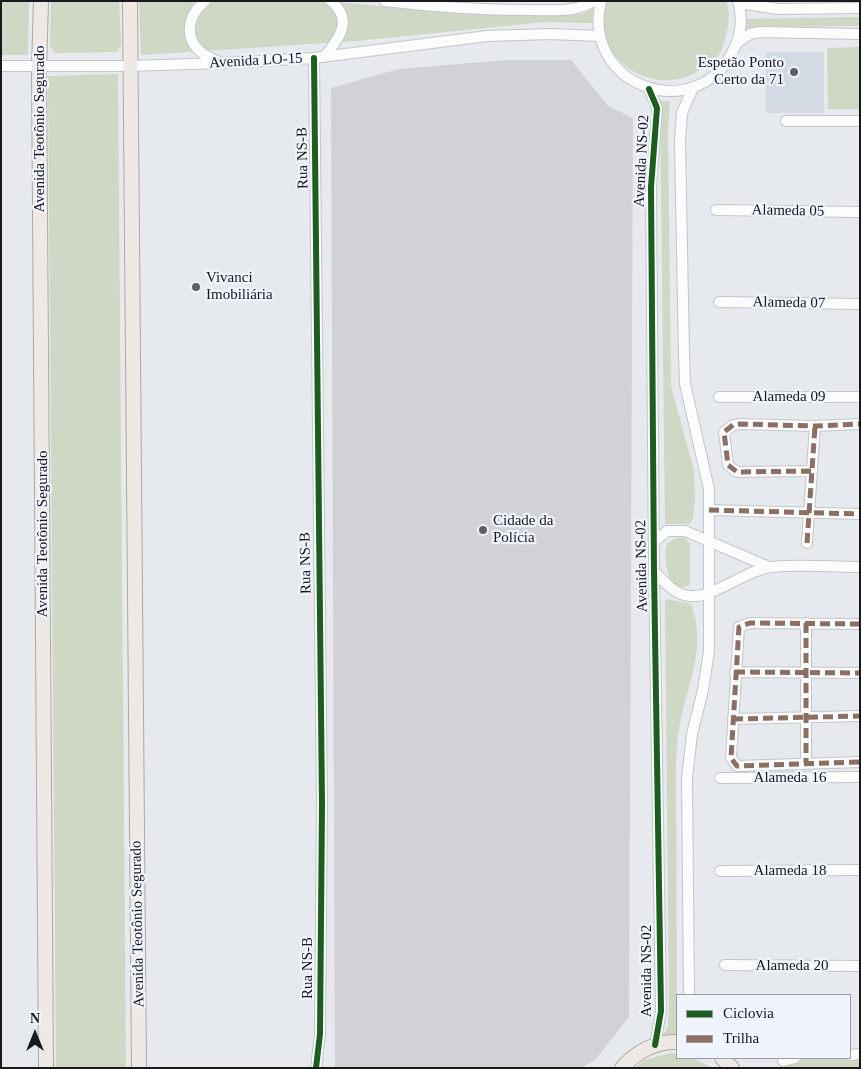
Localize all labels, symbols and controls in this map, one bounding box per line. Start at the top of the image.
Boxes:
street label: Avenida Teotônio Segurado [31,46,49,212]
street label: Avenida LO-15 [209,50,303,72]
place label: Espetão Ponto Certo da 71 [698,54,784,89]
marker: Espetão Ponto Certo da 71 [788,66,800,78]
street label: Avenida NS-02 [631,114,653,208]
street label: Rua NS-B [293,127,313,189]
street label: Alameda 05 [751,201,825,221]
place label: Vivanci Imobiliária [206,269,273,304]
marker: Vivanci Imobiliária [190,281,202,293]
street label: Alameda 07 [752,293,826,313]
street label: Alameda 09 [753,388,825,406]
street label: Avenida Teotônio Segurado [34,451,52,617]
place label: Cidade da Polícia [493,512,553,547]
street label: Avenida NS-02 [632,520,652,612]
marker: Cidade da Polícia [477,524,489,536]
street label: Rua NS-B [296,532,316,594]
street label: Alameda 16 [754,769,826,787]
street label: Avenida Teotônio Segurado [128,840,148,1008]
street label: Alameda 18 [754,862,826,880]
street label: Avenida NS-02 [638,925,656,1017]
street label: Rua NS-B [299,937,317,999]
street label: Alameda 20 [756,957,828,975]
legend [676,994,851,1059]
text: Ciclovia [723,1005,774,1021]
north arrow [10,1009,60,1059]
text: N [30,1011,40,1026]
text: Trilha [723,1030,759,1046]

